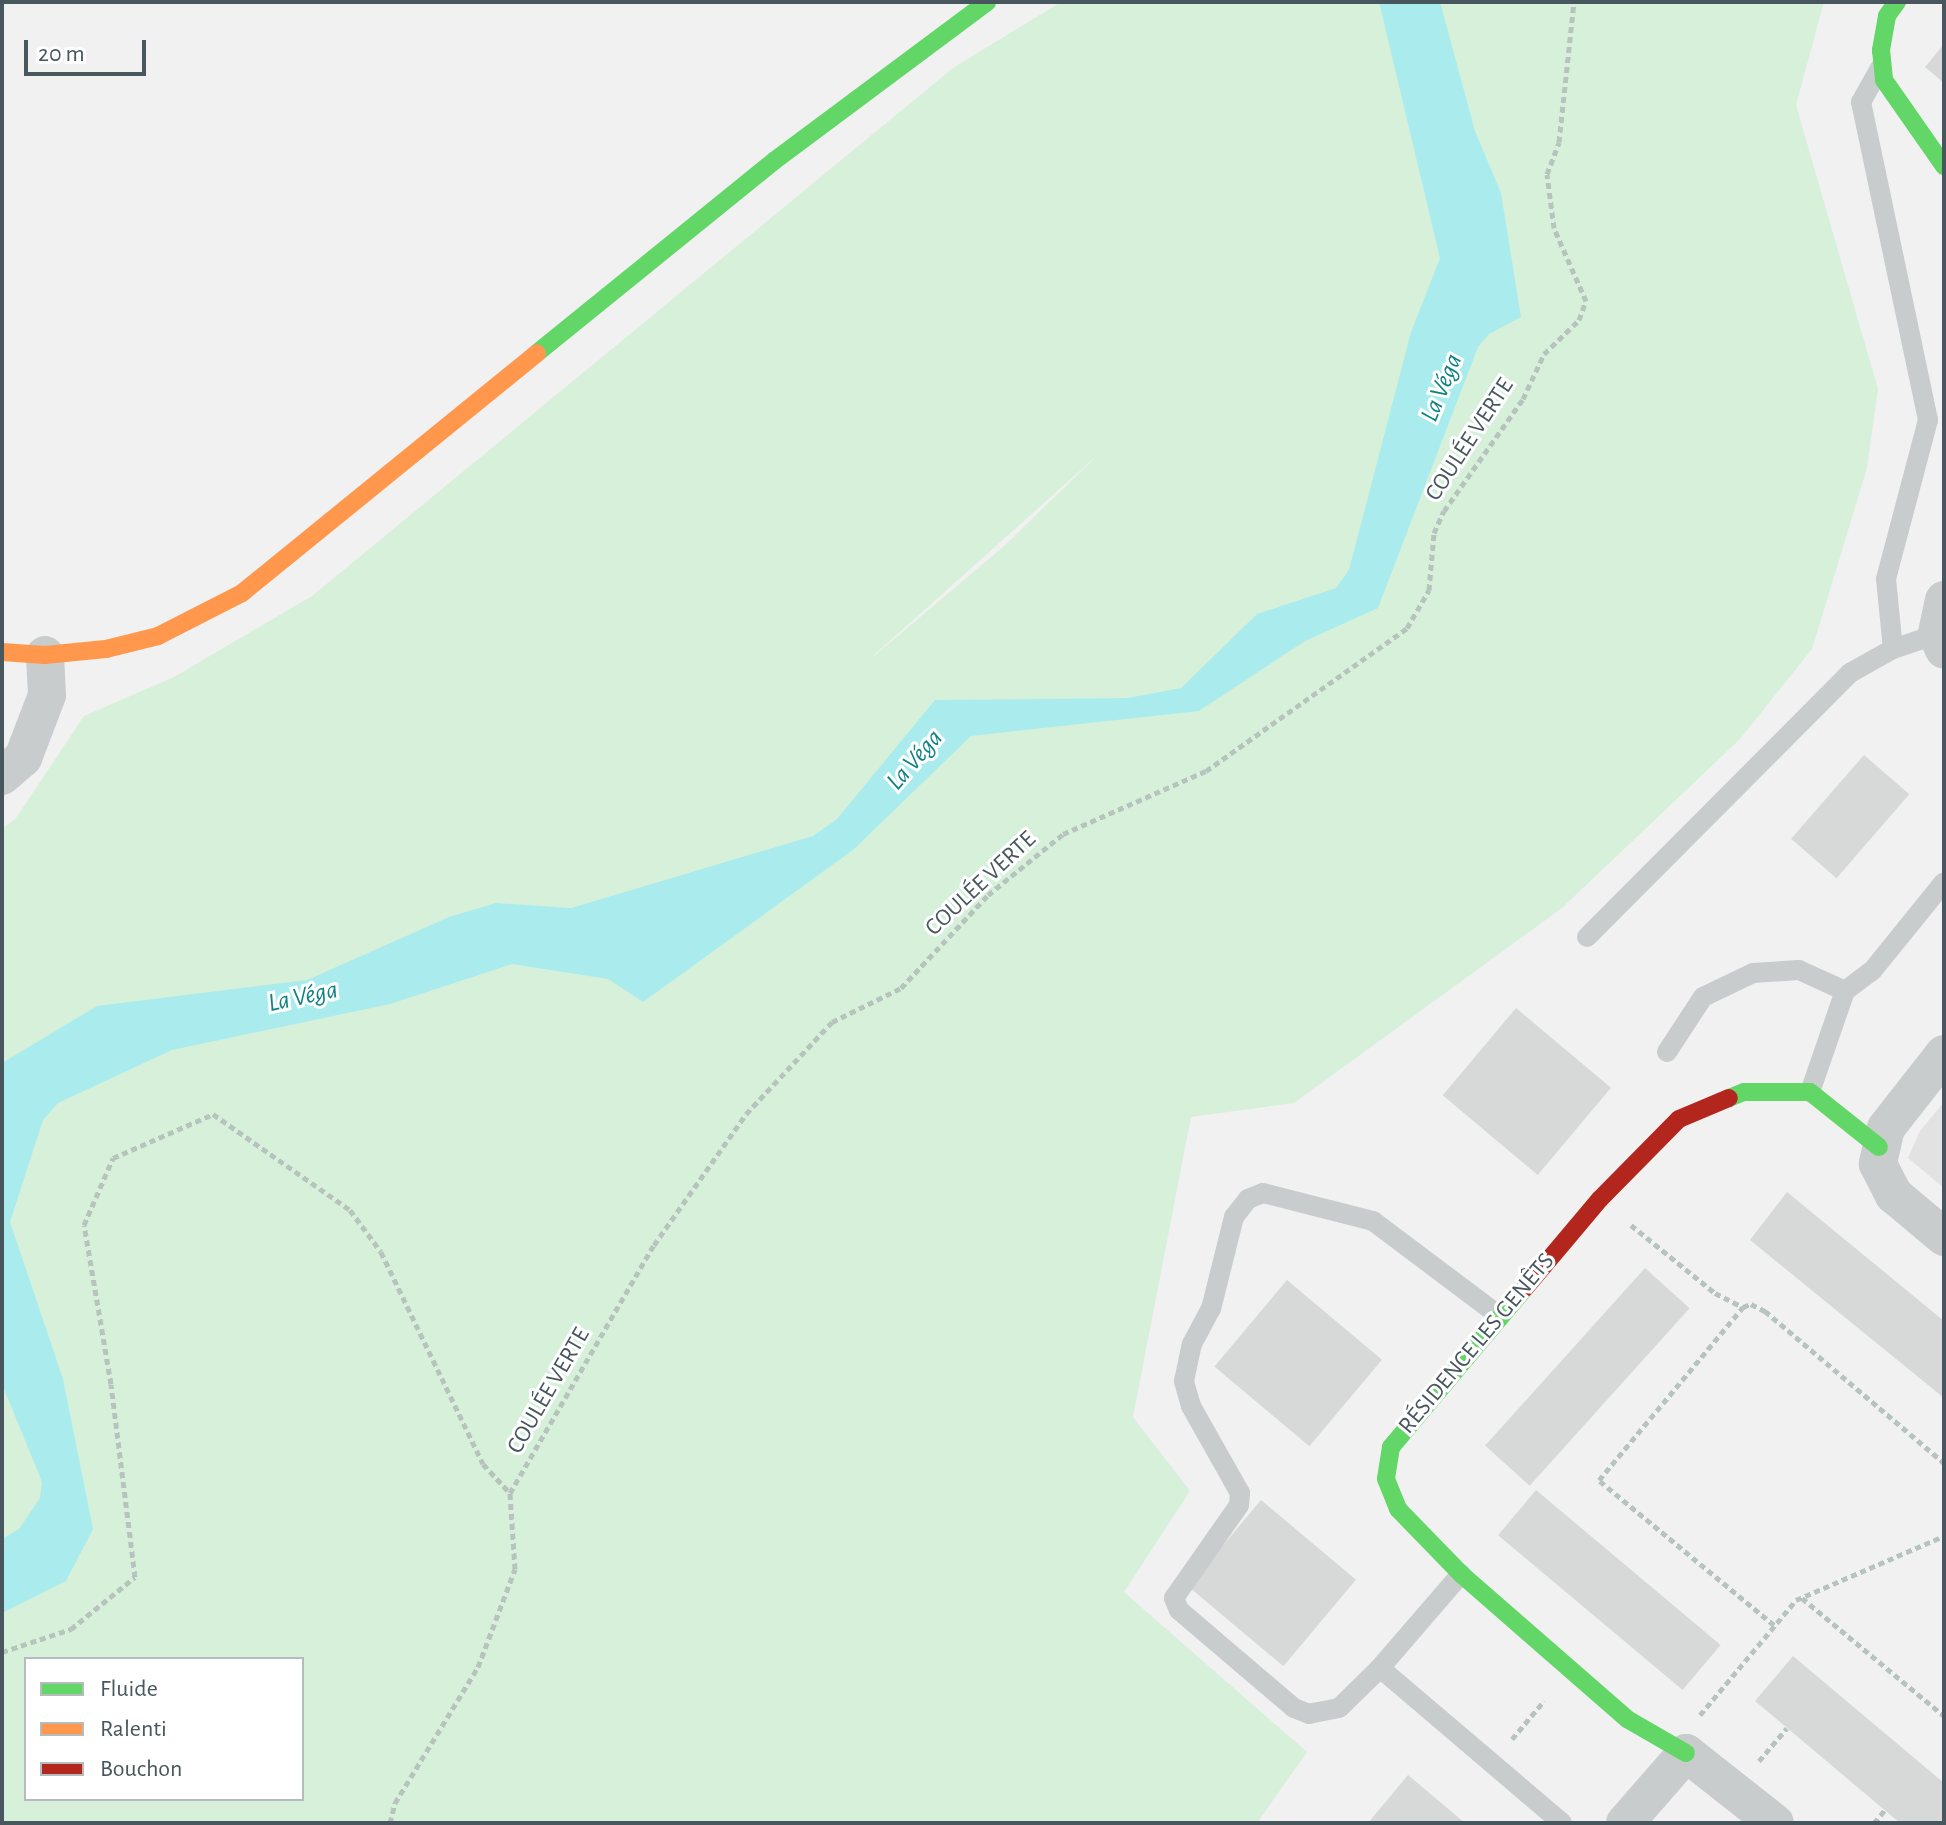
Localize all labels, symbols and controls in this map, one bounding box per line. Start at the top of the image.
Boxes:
scale bar [28,24,150,74]
text: 20 m [38,42,85,66]
water label: La Véga [1414,349,1470,427]
street label: COULÉE VERTE [1420,373,1520,507]
water label: La Véga [880,723,950,797]
street label: COULÉE VERTE [920,826,1042,942]
water label: La Véga [265,974,341,1020]
street label: RÉSIDENCE LES GENÊTS [1393,1248,1561,1440]
street label: COULÉE VERTE [501,1323,597,1459]
legend [24,1657,304,1801]
text: Fluide [100,1677,158,1701]
text: Ralenti [100,1717,167,1741]
text: Bouchon [100,1757,182,1781]

